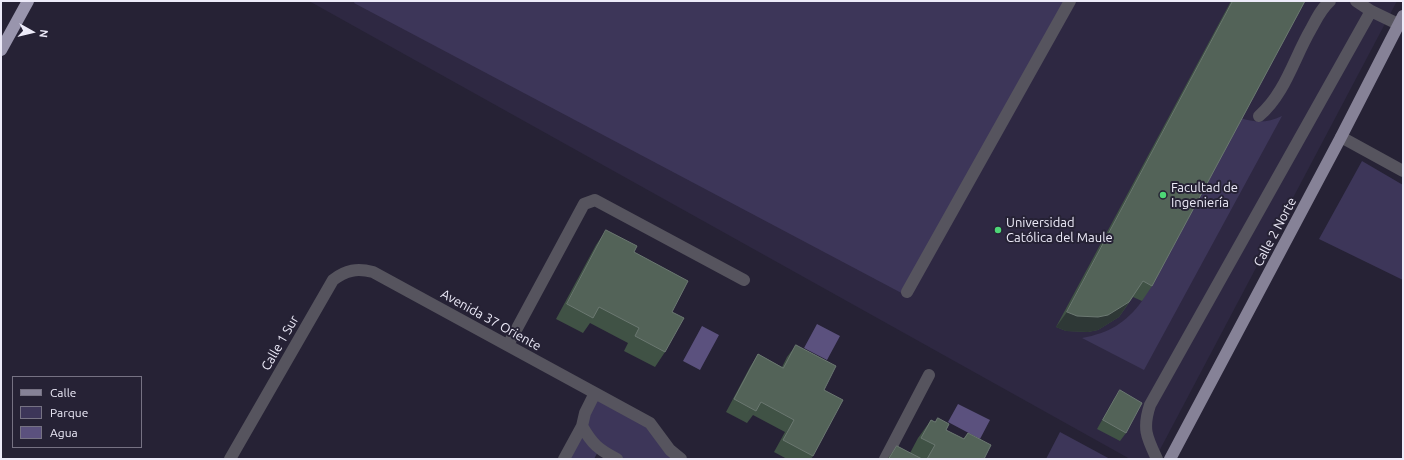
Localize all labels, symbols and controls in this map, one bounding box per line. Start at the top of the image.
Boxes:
north arrow [12,12,52,52]
text: N [37,29,50,39]
place label: Facultad de Ingeniería [1171,180,1238,211]
marker: Facultad de Ingeniería [1158,190,1168,200]
street label: Calle 2 Norte [1250,195,1300,269]
place label: Universidad Católica del Maule [1006,215,1113,246]
marker: Universidad Católica del Maule [993,225,1003,235]
street label: Avenida 37 Oriente [438,286,544,354]
street label: Calle 1 Sur [258,313,302,373]
legend [12,376,142,448]
text: Calle [50,386,76,399]
text: Parque [50,406,88,419]
text: Agua [50,426,78,439]

